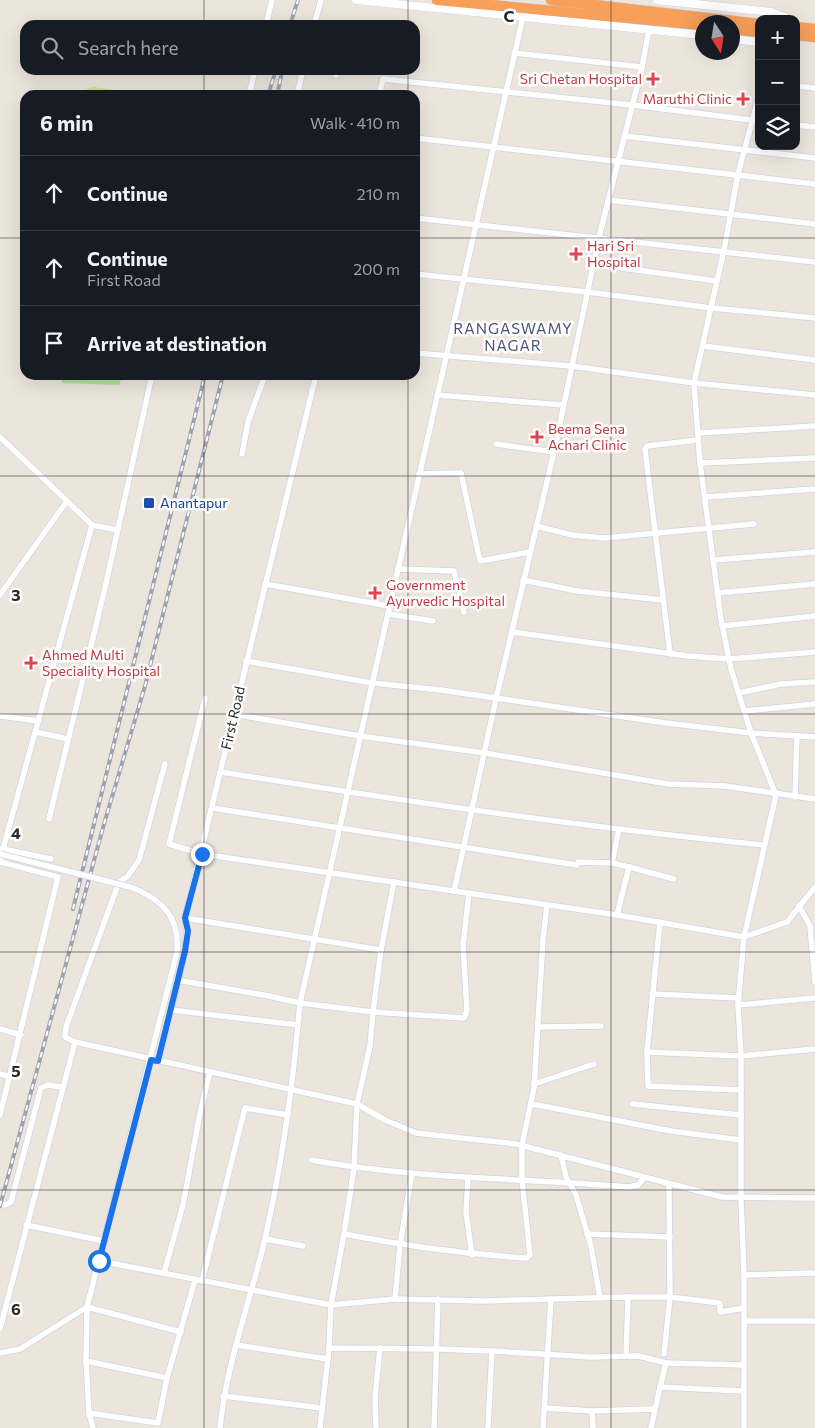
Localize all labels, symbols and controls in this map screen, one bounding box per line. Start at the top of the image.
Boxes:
text: C [504,6,515,25]
north arrow [695,15,740,60]
map controls [755,15,800,150]
button: + [755,15,800,60]
search box [20,20,420,75]
icon: search [38,34,66,62]
text: Search here [78,36,178,59]
button: − [755,60,800,105]
place label: Sri Chetan Hospital [520,70,642,87]
marker: Sri Chetan Hospital [646,72,660,86]
place label: Maruthi Clinic [643,90,732,107]
marker: Maruthi Clinic [736,92,750,106]
button: layers [755,105,800,150]
text: 6 min [40,110,93,135]
text: Walk · 410 m [310,113,400,132]
icon: ahead [40,179,68,207]
text: Continue [87,182,167,205]
text: 210 m [357,184,400,203]
place label: Hari Sri Hospital [587,237,641,270]
text: Continue [87,247,167,270]
marker: Hari Sri Hospital [569,247,583,261]
icon: ahead [40,254,68,282]
text: 200 m [353,259,400,278]
text: First Road [87,270,161,289]
district label: RANGASWAMY NAGAR [453,319,573,354]
icon: arrive [40,329,68,357]
text: Arrive at destination [87,332,267,355]
place label: Beema Sena Achari Clinic [548,420,627,453]
marker: Beema Sena Achari Clinic [530,430,544,444]
place label: Anantapur [160,494,228,511]
marker: Anantapur [142,496,156,510]
place label: Government Ayurvedic Hospital [386,576,505,609]
text: 3 [11,585,21,604]
marker: Government Ayurvedic Hospital [368,586,382,600]
place label: Ahmed Multi Speciality Hospital [42,646,160,679]
marker: Ahmed Multi Speciality Hospital [24,656,38,670]
street label: First Road [217,685,248,751]
text: 4 [11,823,21,842]
route end [191,843,214,866]
text: 5 [11,1061,21,1080]
route start [88,1250,111,1273]
text: 6 [11,1299,21,1318]

